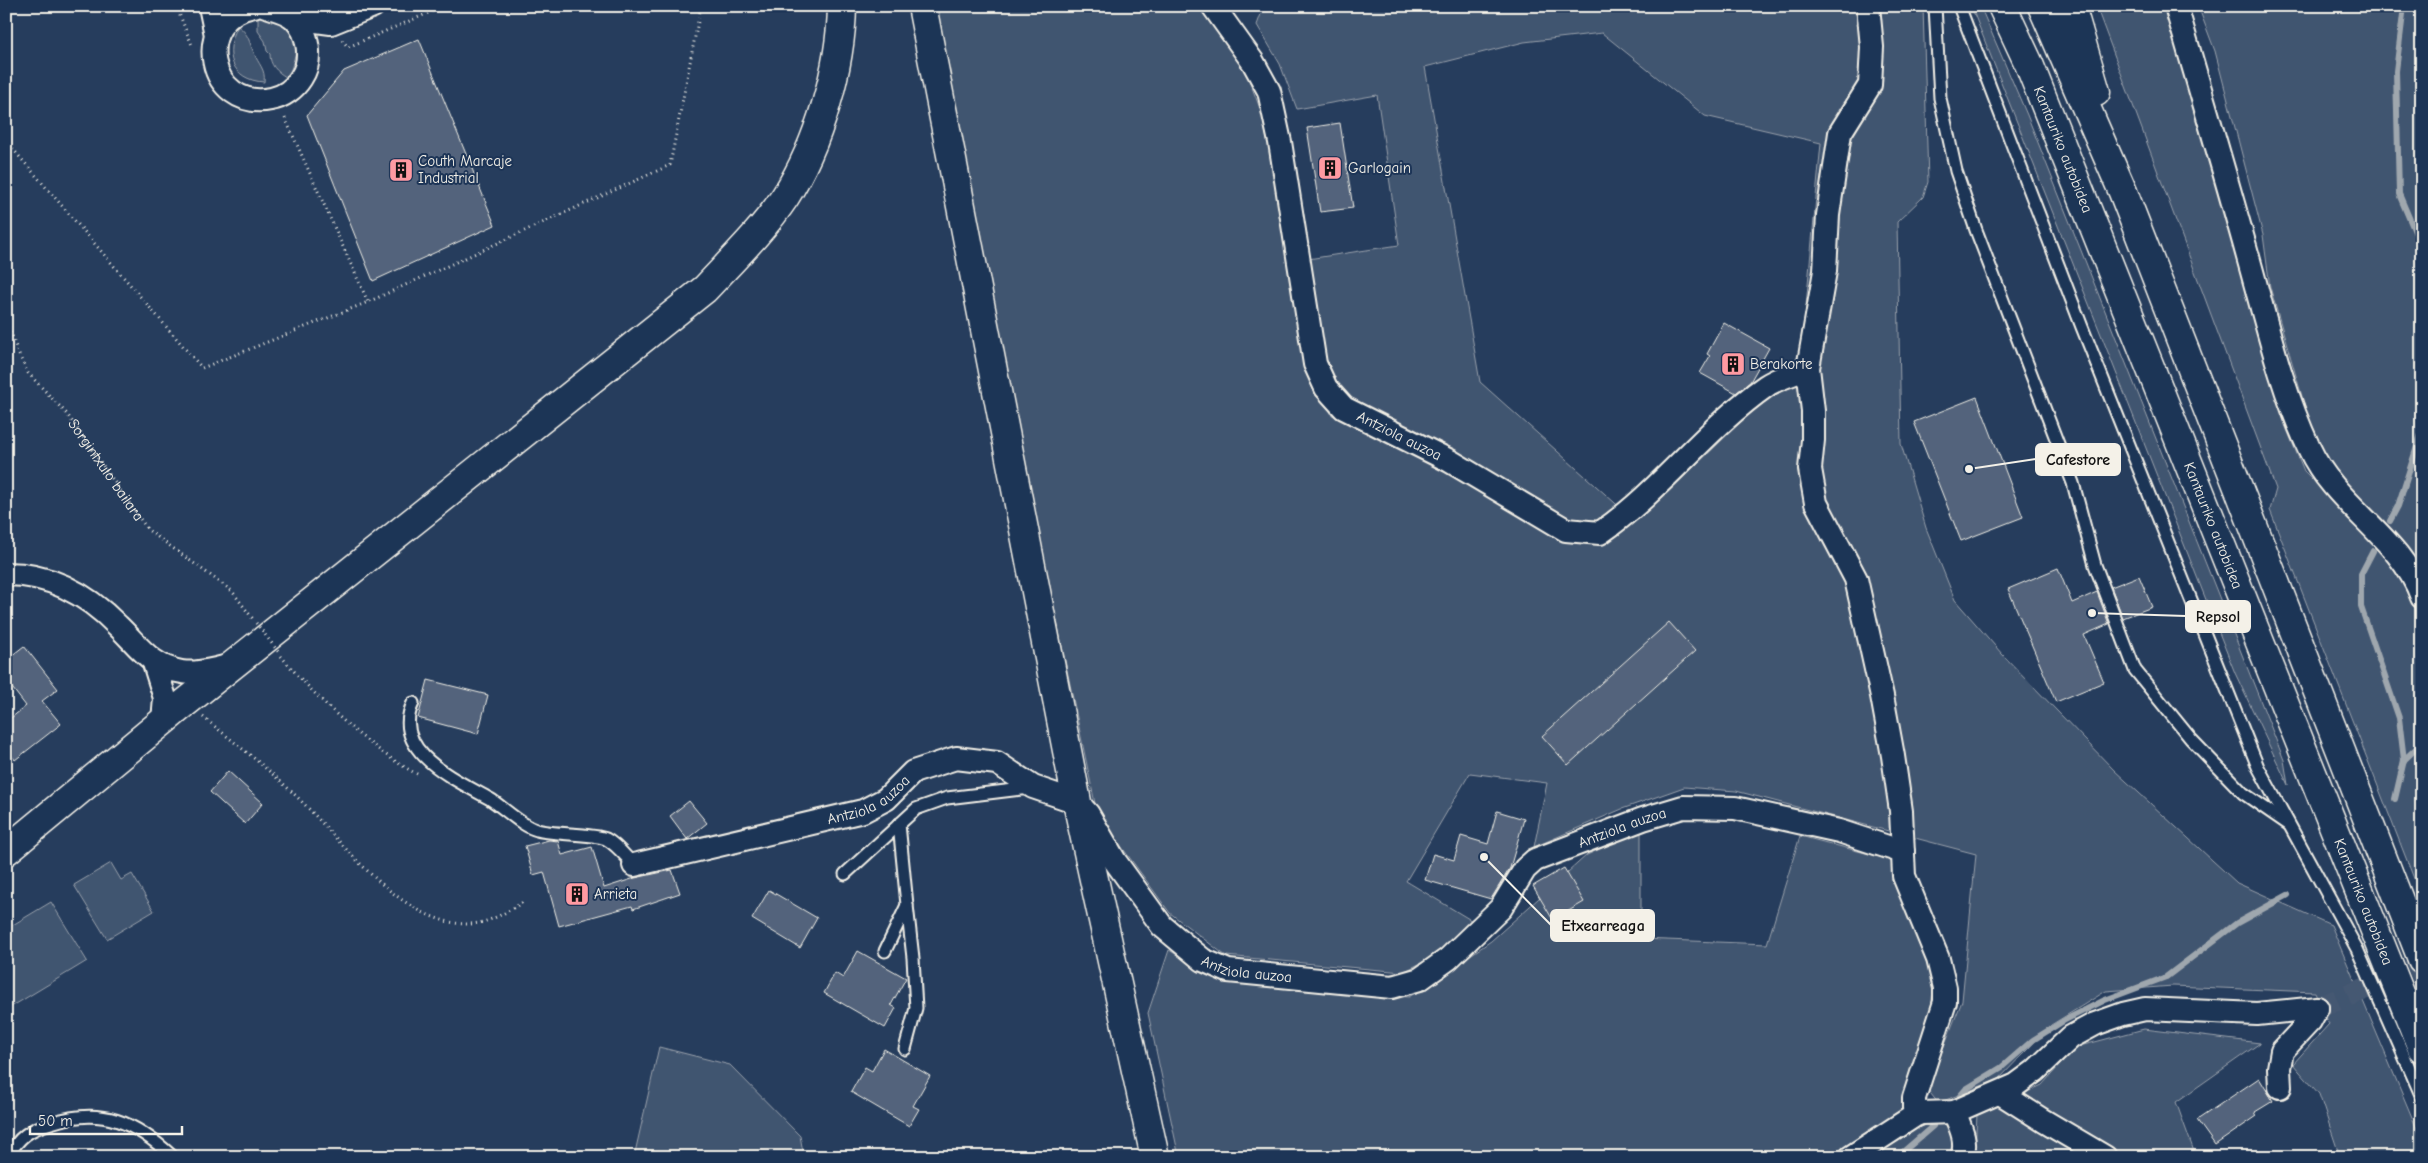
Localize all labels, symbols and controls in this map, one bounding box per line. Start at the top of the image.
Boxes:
street label: Kantauriko autobidea [2030,83,2097,215]
place label: Couth Marcaje Industrial [418,152,512,187]
building icon: Garlogain [1317,155,1343,181]
building icon: Couth Marcaje Industrial [388,157,414,183]
place label: Garlogain [1348,159,1411,177]
building icon: Berakorte [1720,351,1746,377]
place label: Berakorte [1750,355,1813,373]
street label: Antziola auzoa [1354,407,1445,464]
street label: Sorgintxulo bailara [64,415,148,524]
callout: Cafestore [2036,444,2120,475]
text: Cafestore [2046,451,2110,469]
street label: Kantauriko autobidea [2180,460,2247,592]
callout: Repsol [2186,601,2250,632]
text: Repsol [2196,608,2240,626]
street label: Antziola auzoa [825,771,914,828]
street label: Antziola auzoa [1575,804,1668,852]
street label: Kantauriko autobidea [2330,836,2397,968]
building icon: Arrieta [564,881,590,907]
place label: Arrieta [594,885,637,903]
callout: Etxearreaga [1551,910,1654,941]
text: Etxearreaga [1561,917,1645,935]
street label: Antziola auzoa [1199,951,1293,986]
scale bar [30,1103,182,1135]
text: 50 m [38,1112,73,1130]

